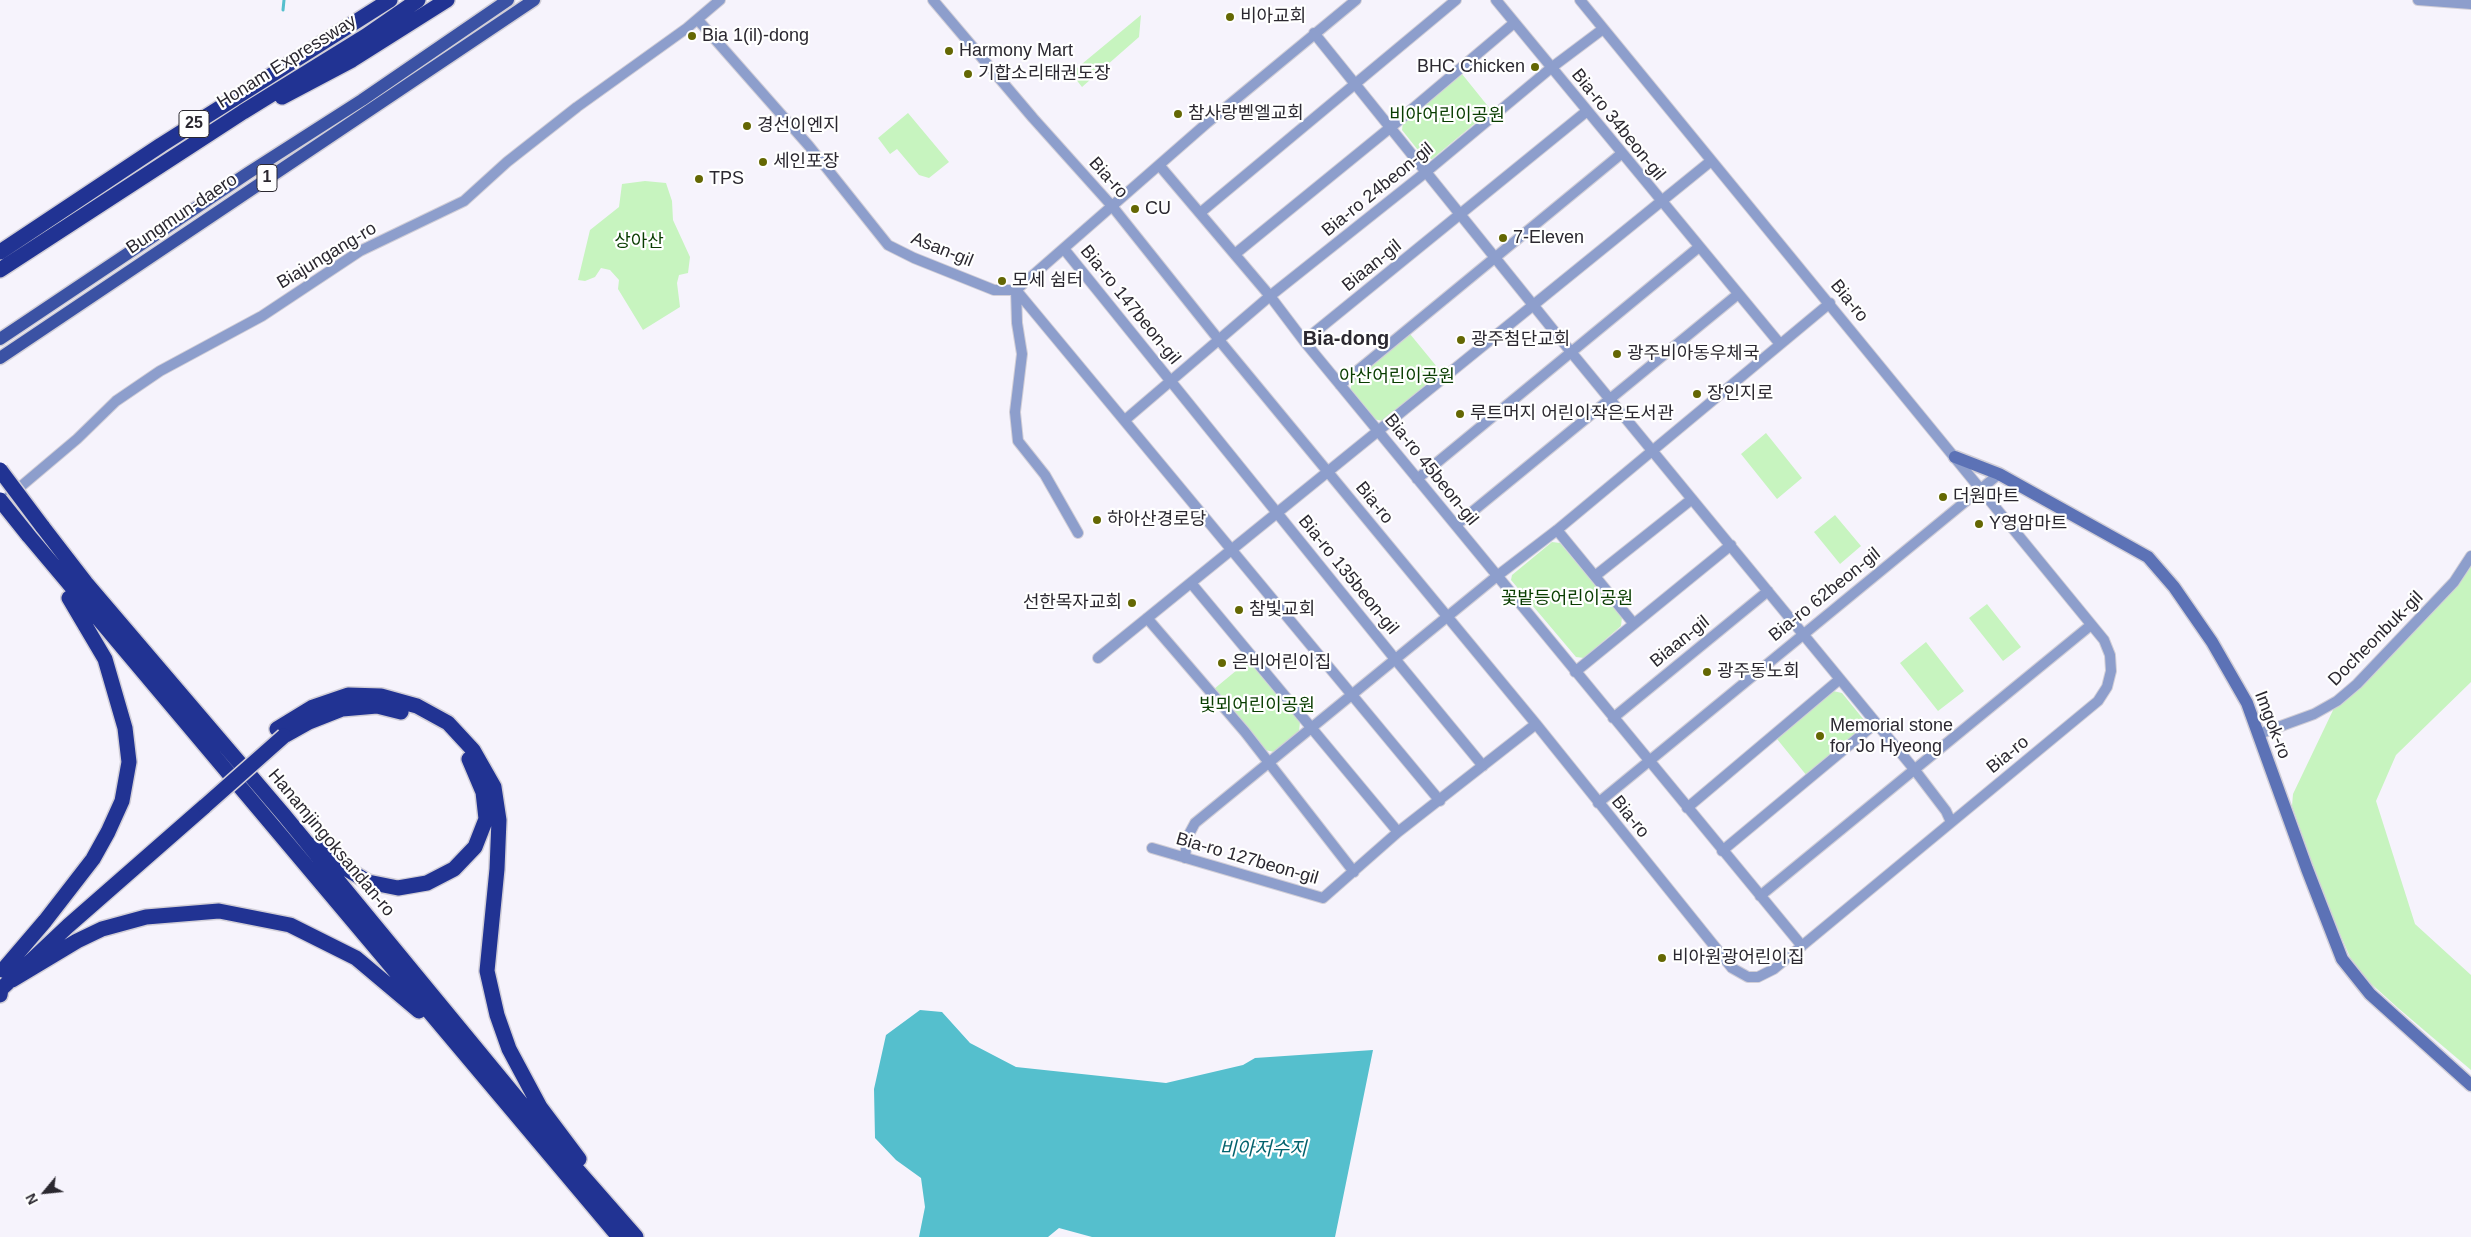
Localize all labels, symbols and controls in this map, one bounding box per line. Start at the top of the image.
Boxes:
place label: 비아교회 [1240,6,1306,28]
street label: Honam Expressway [213,10,361,114]
marker: 비아교회 [1224,11,1236,23]
place label: Bia 1(il)-dong [702,25,809,47]
marker: Bia 1(il)-dong [686,30,698,42]
place label: Harmony Mart [959,40,1073,62]
marker: Harmony Mart [943,45,955,57]
place label: BHC Chicken [1417,56,1525,78]
marker: BHC Chicken [1529,61,1541,73]
place label: 기합소리태권도장 [978,63,1110,85]
street label: Bia-ro 34beon-gil [1566,65,1670,185]
marker: 기합소리태권도장 [962,68,974,80]
place label: 참사랑벧엘교회 [1188,103,1304,125]
park label: 비아어린이공원 [1389,105,1505,127]
marker: 참사랑벧엘교회 [1172,108,1184,120]
road number: 25 [179,110,209,138]
place label: 경선이엔지 [757,115,840,137]
marker: 경선이엔지 [741,120,753,132]
street label: Bia-ro 24beon-gil [1318,138,1438,242]
place label: 세인포장 [773,151,839,173]
street label: Bia-ro [1084,153,1132,203]
marker: 세인포장 [757,156,769,168]
road number: 1 [257,164,277,192]
place label: TPS [709,168,744,190]
street label: Bungmun-daero [122,169,242,259]
marker: TPS [693,173,705,185]
place label: CU [1145,198,1171,220]
marker: CU [1129,203,1141,215]
street label: Biajungang-ro [273,218,381,294]
place label: 7-Eleven [1513,227,1584,249]
street label: Asan-gil [908,228,976,272]
park label: 상아산 [614,231,664,253]
marker: 7-Eleven [1497,232,1509,244]
street label: Biaan-gil [1338,236,1406,296]
street label: Bia-ro 147beon-gil [1075,241,1185,369]
place label: 모세 쉼터 [1012,270,1083,292]
marker: 모세 쉼터 [996,275,1008,287]
street label: Bia-ro [1825,276,1873,326]
district label: Bia-dong [1303,327,1389,351]
place label: 광주첨단교회 [1471,329,1570,351]
marker: 광주첨단교회 [1455,334,1467,346]
place label: 광주비아동우체국 [1627,343,1759,365]
marker: 광주비아동우체국 [1611,348,1623,360]
park label: 아산어린이공원 [1339,366,1455,388]
place label: 장인지로 [1707,383,1773,405]
marker: 장인지로 [1691,388,1703,400]
place label: 루트머지 어린이작은도서관 [1470,403,1674,425]
marker: 루트머지 어린이작은도서관 [1454,408,1466,420]
street label: Bia-ro 45beon-gil [1379,410,1483,530]
street label: Bia-ro [1350,478,1398,528]
place label: 더원마트 [1953,486,2019,508]
marker: 더원마트 [1937,491,1949,503]
place label: 하아산경로당 [1107,509,1206,531]
street label: Bia-ro 135beon-gil [1293,511,1403,639]
place label: Y영암마트 [1989,513,2067,535]
marker: 하아산경로당 [1091,514,1103,526]
marker: Y영암마트 [1973,518,1985,530]
street label: Bia-ro 62beon-gil [1765,543,1885,647]
street label: Docheonbuk-gil [2324,587,2428,691]
park label: 꽃밭등어린이공원 [1501,588,1633,610]
place label: 선한목자교회 [1023,592,1122,614]
marker: 선한목자교회 [1126,597,1138,609]
place label: 참빛교회 [1249,599,1315,621]
marker: 참빛교회 [1233,604,1245,616]
street label: Biaan-gil [1646,612,1714,672]
place label: 은비어린이집 [1232,652,1331,674]
marker: 은비어린이집 [1216,657,1228,669]
place label: 광주동노회 [1717,661,1800,683]
marker: 광주동노회 [1701,666,1713,678]
street label: Imgok-ro [2249,688,2295,762]
park label: 빛뫼어린이공원 [1199,695,1315,717]
place label: Memorial stone for Jo Hyeong [1830,715,1953,758]
marker: Memorial stone for Jo Hyeong [1814,730,1826,742]
street label: Bia-ro [1983,731,2033,779]
street label: Hanamjingoksandan-ro [263,765,399,921]
street label: Bia-ro [1606,792,1654,842]
street label: Bia-ro 127beon-gil [1173,828,1321,890]
place label: 비아원광어린이집 [1672,947,1804,969]
marker: 비아원광어린이집 [1656,952,1668,964]
water label: 비아저수지 [1219,1139,1307,1161]
north arrow [20,1167,70,1217]
text: N [22,1191,41,1207]

